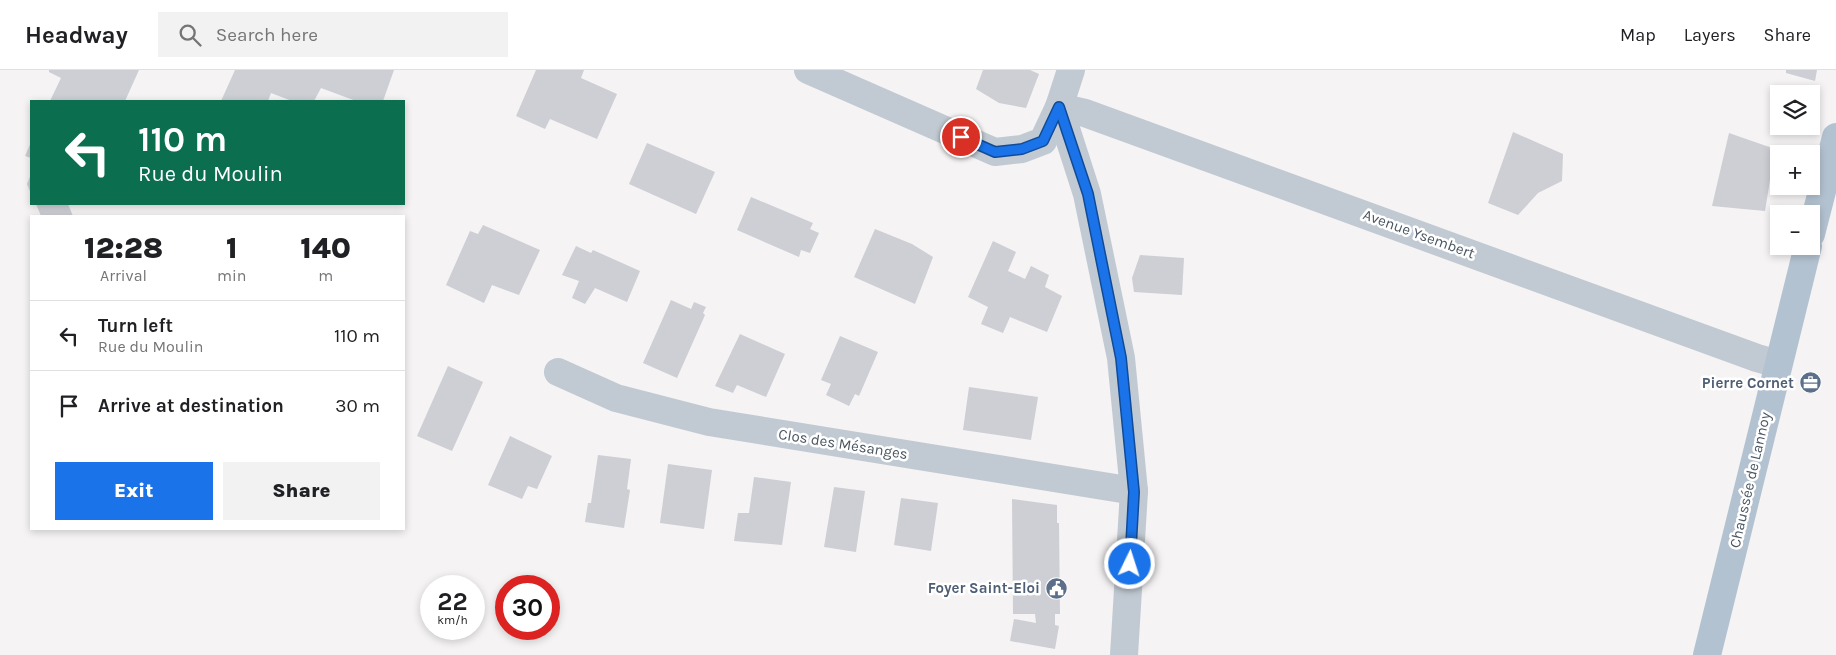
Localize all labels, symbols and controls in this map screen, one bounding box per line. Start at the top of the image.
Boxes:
search box [158,12,508,57]
text: Headway [25,21,128,49]
icon: search [176,21,204,49]
text: Search here [216,24,318,46]
text: Map [1620,24,1656,46]
text: Layers [1684,24,1736,46]
text: Share [1764,24,1811,46]
map controls [1770,85,1820,255]
button: layers [1770,85,1820,135]
pin [940,116,982,158]
text: 110 m [138,119,227,160]
icon: left [55,120,120,185]
icon: arrive [947,123,975,151]
button: + [1770,145,1820,195]
text: Rue du Moulin [138,161,283,187]
street label: Avenue Ysembert [1361,205,1478,263]
button: − [1770,205,1820,255]
text: 12:28 [84,230,163,266]
text: 1 [226,230,237,266]
text: 140 [300,230,351,266]
text: Arrival [100,266,147,285]
text: min [217,266,246,285]
text: m [318,266,333,285]
text: Turn left [98,315,173,337]
icon: left [55,322,83,350]
text: 110 m [334,325,380,347]
text: Rue du Moulin [98,337,203,356]
office icon: Pierre Cornet [1798,371,1822,395]
place label: Pierre Cornet [1702,374,1794,392]
icon: arrive [55,392,83,420]
text: Arrive at destination [98,395,284,417]
text: 30 m [335,395,380,417]
street label: Chaussée de Lannoy [1726,410,1774,550]
street label: Clos des Mésanges [777,425,909,463]
button: Exit [55,462,213,520]
button: Share [223,462,380,520]
position arrow [1103,537,1155,589]
speed limit sign: 30 [495,575,560,640]
public building icon: Foyer Saint-Eloi [1044,576,1068,600]
place label: Foyer Saint-Eloi [928,579,1040,597]
text: 22 [437,587,468,616]
text: km/h [437,613,468,627]

